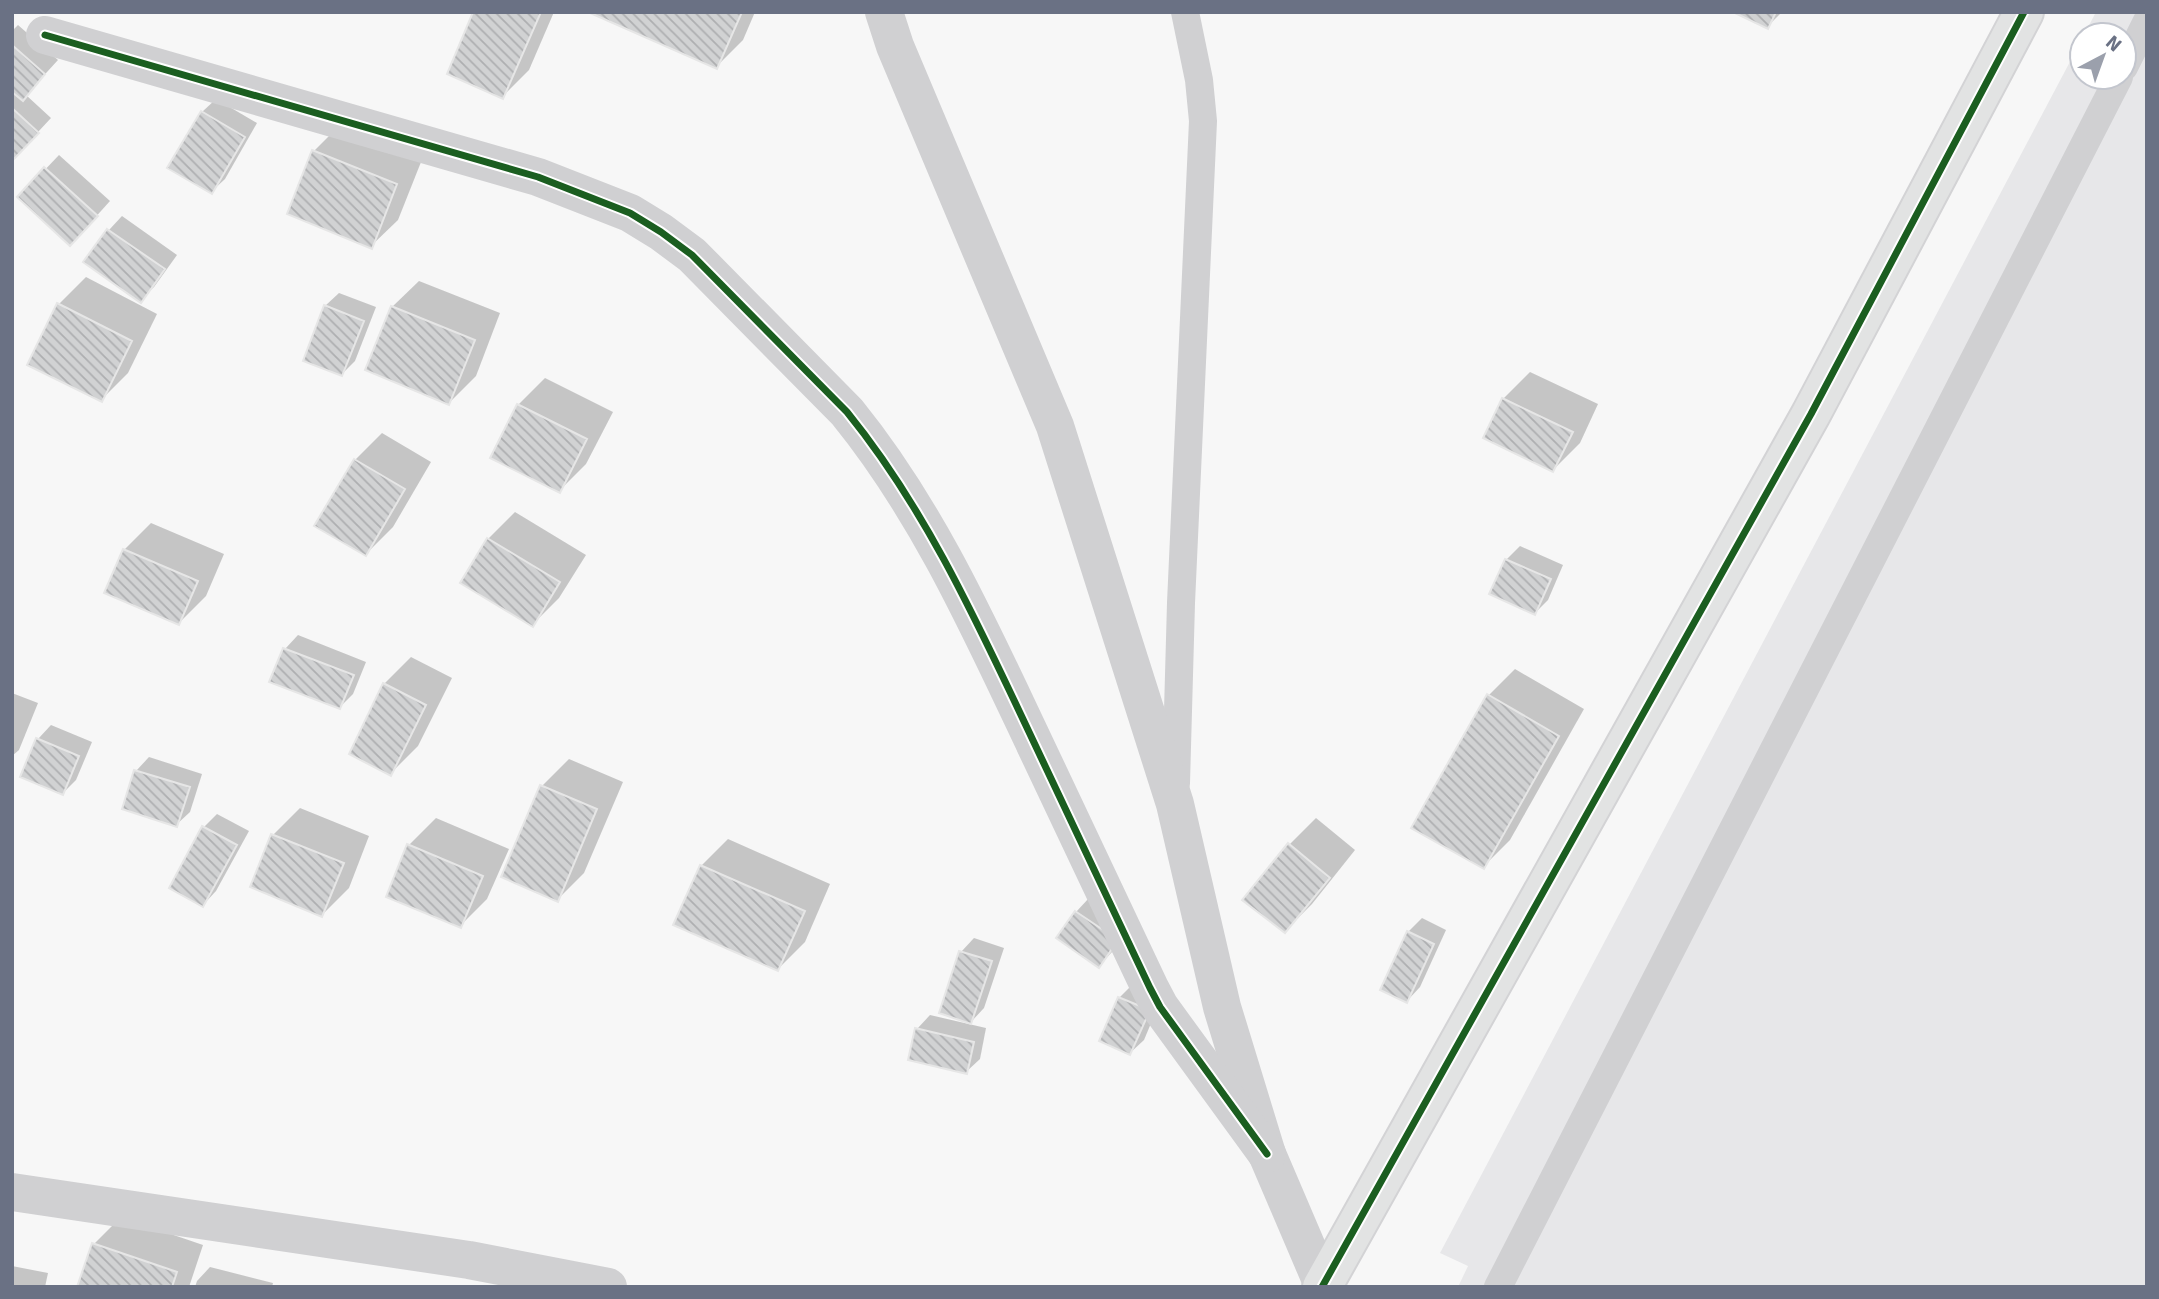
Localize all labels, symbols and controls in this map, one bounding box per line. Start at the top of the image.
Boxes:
north arrow [2068,21,2138,91]
text: N [2101,31,2126,57]

